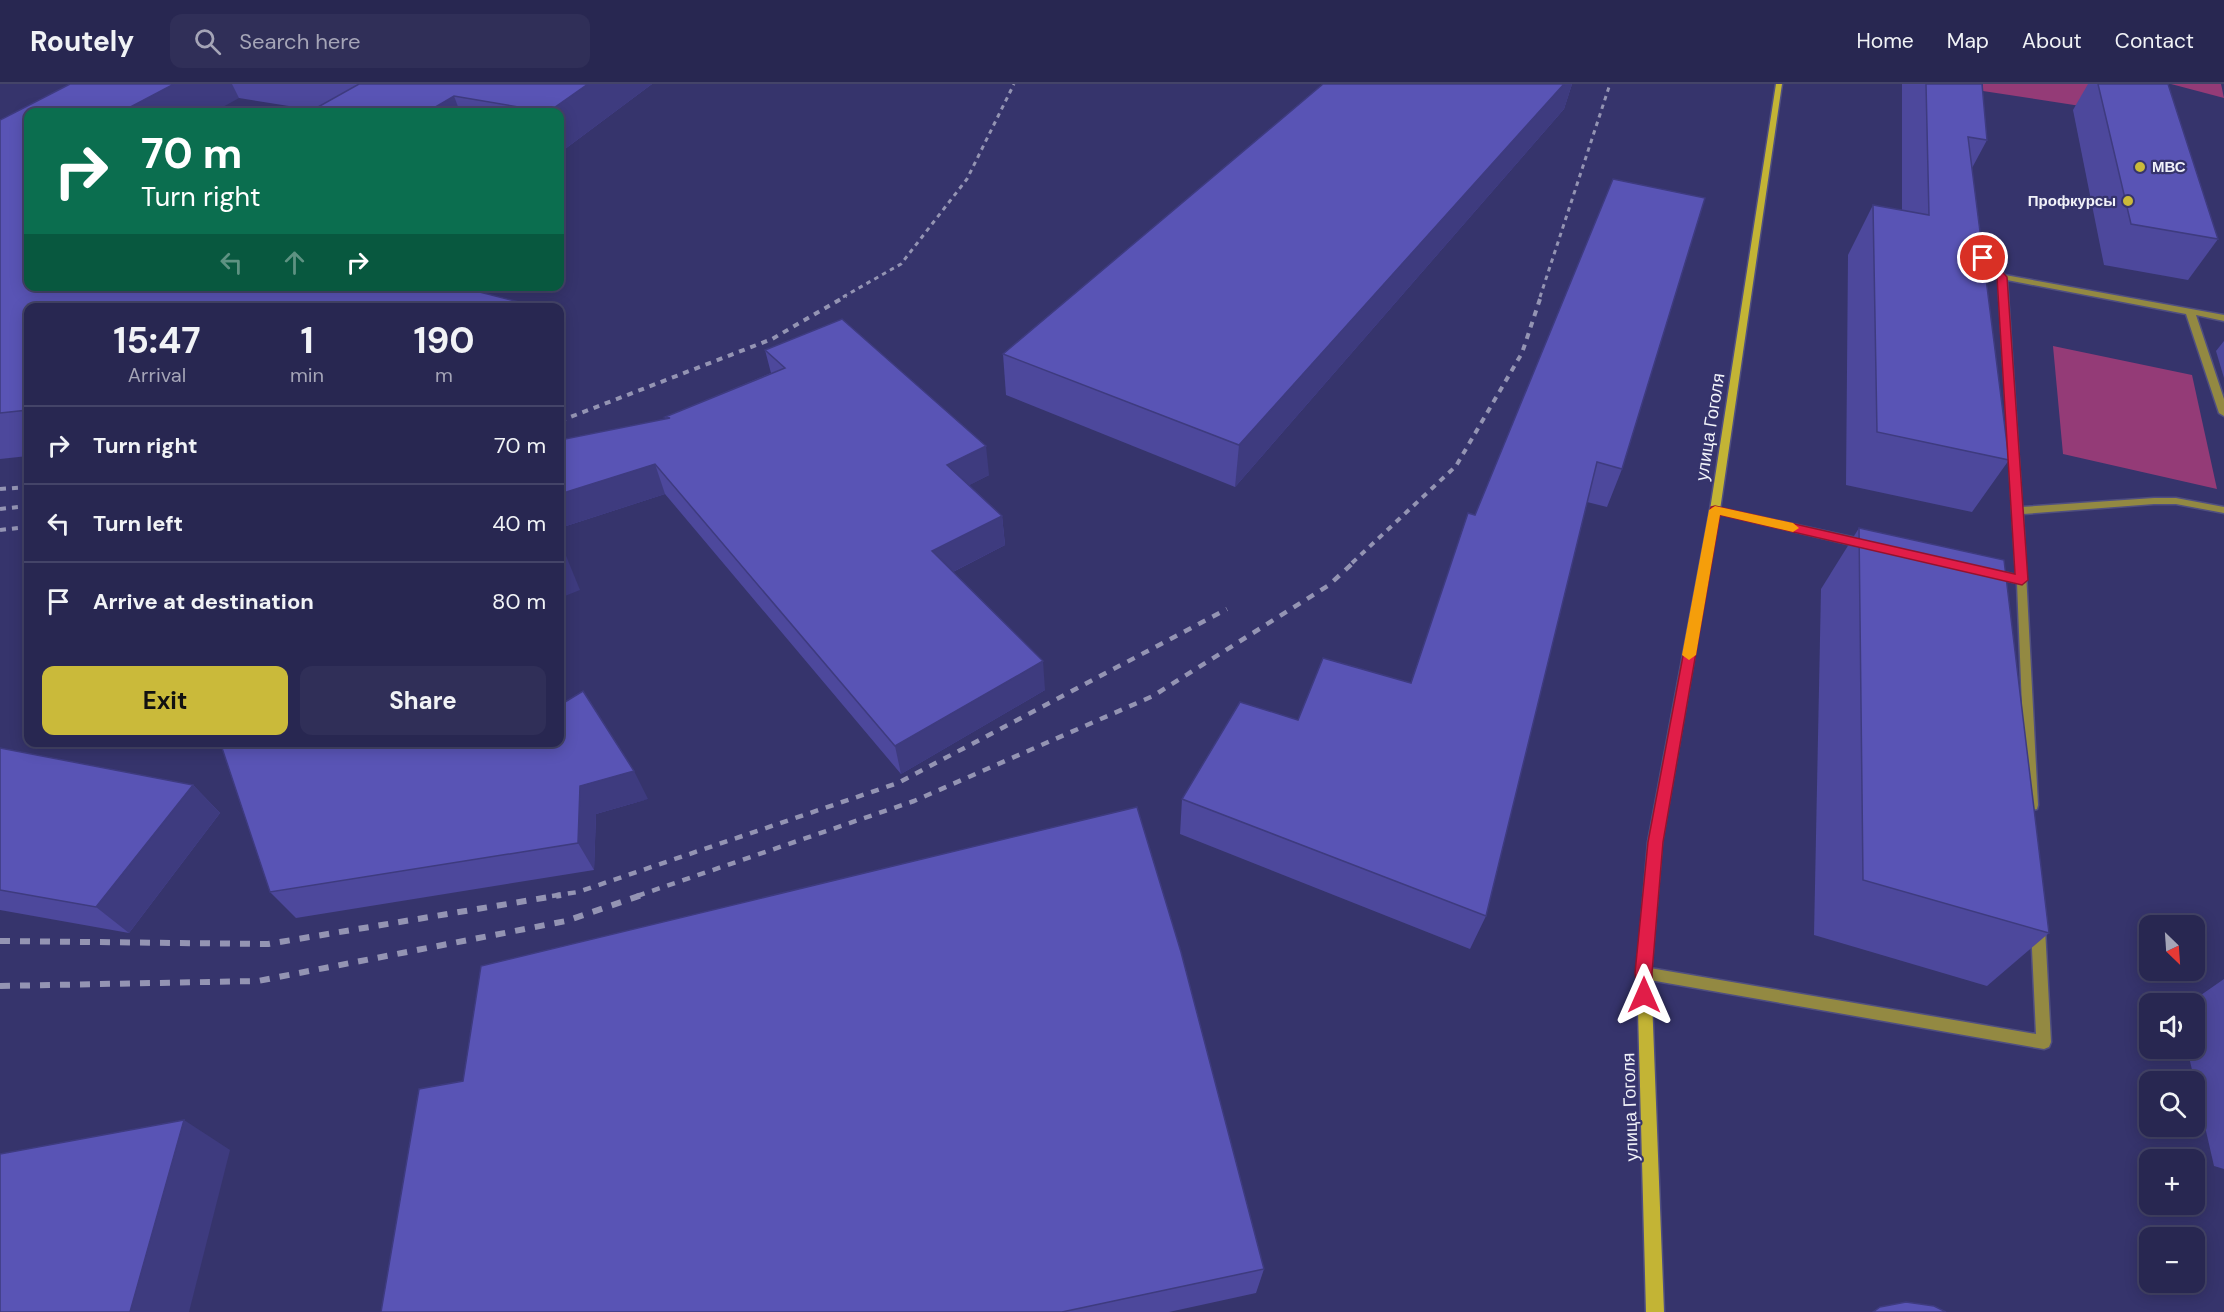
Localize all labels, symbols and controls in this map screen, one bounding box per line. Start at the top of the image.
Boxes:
search box [170,14,590,68]
text: Routely [30,23,134,60]
icon: search [191,25,224,58]
text: Search here [239,27,361,56]
text: Home [1856,27,1914,55]
text: Map [1947,27,1989,55]
text: About [2022,27,2082,55]
text: Contact [2115,27,2194,55]
text: 70 m [141,126,242,181]
icon: right [42,132,120,210]
place label: МВС [2152,157,2186,177]
marker: МВС [2133,160,2147,174]
text: Turn right [141,179,261,214]
place label: Профкурсы [2028,191,2116,211]
marker: Профкурсы [2121,194,2135,208]
pin [1957,232,2008,283]
icon: arrive [1966,241,1999,274]
icon: left [215,246,248,279]
icon: ahead [278,246,311,279]
icon: right [341,246,374,279]
text: 15:47 [113,317,201,364]
text: 1 [300,317,314,364]
text: 190 [413,317,475,364]
text: Arrival [128,362,186,388]
text: min [290,362,324,388]
text: m [435,362,453,388]
street label: улица Гоголя [1690,371,1730,483]
icon: right [42,429,75,462]
text: Turn right [93,431,198,460]
text: 70 m [494,431,546,460]
icon: left [42,507,75,540]
text: Turn left [93,509,183,538]
text: 40 m [492,509,546,538]
icon: arrive [42,585,75,618]
text: Arrive at destination [93,587,314,616]
text: 80 m [492,587,546,616]
button: Exit [42,666,288,735]
button: Share [300,666,546,735]
north arrow [2139,915,2205,981]
map controls [2139,915,2205,1293]
position arrow [1612,963,1676,1027]
button: sound [2139,993,2205,1059]
street label: улица Гоголя [1616,1052,1644,1162]
button: search [2139,1071,2205,1137]
button: + [2139,1149,2205,1215]
button: − [2139,1227,2205,1293]

